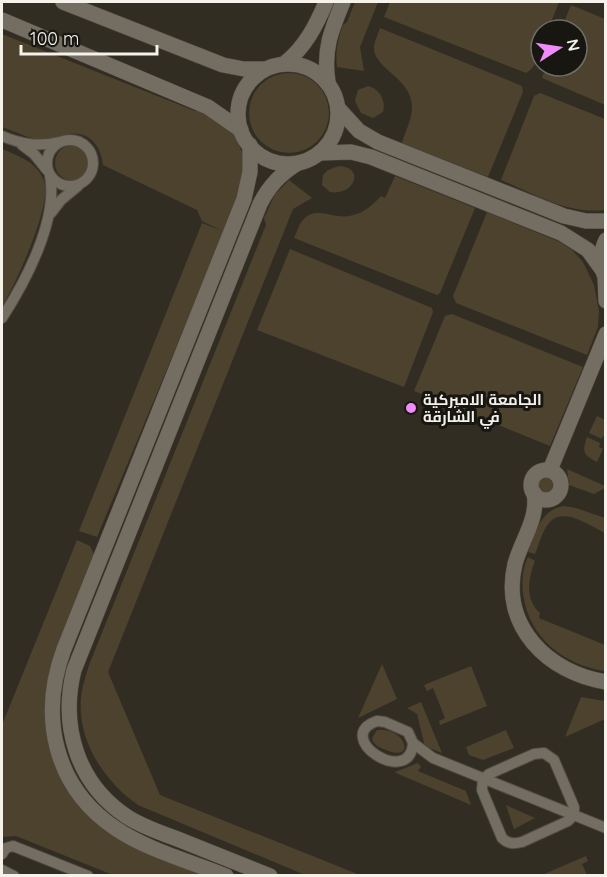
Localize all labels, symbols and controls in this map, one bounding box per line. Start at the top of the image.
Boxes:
scale bar [21,18,158,56]
north arrow [529,18,589,78]
text: 100 m [30,27,79,50]
text: N [563,37,585,53]
place label: الجامعة الاميركية في الشارقة [423,390,542,429]
marker: الجامعة الاميركية في الشارقة [404,401,418,415]

